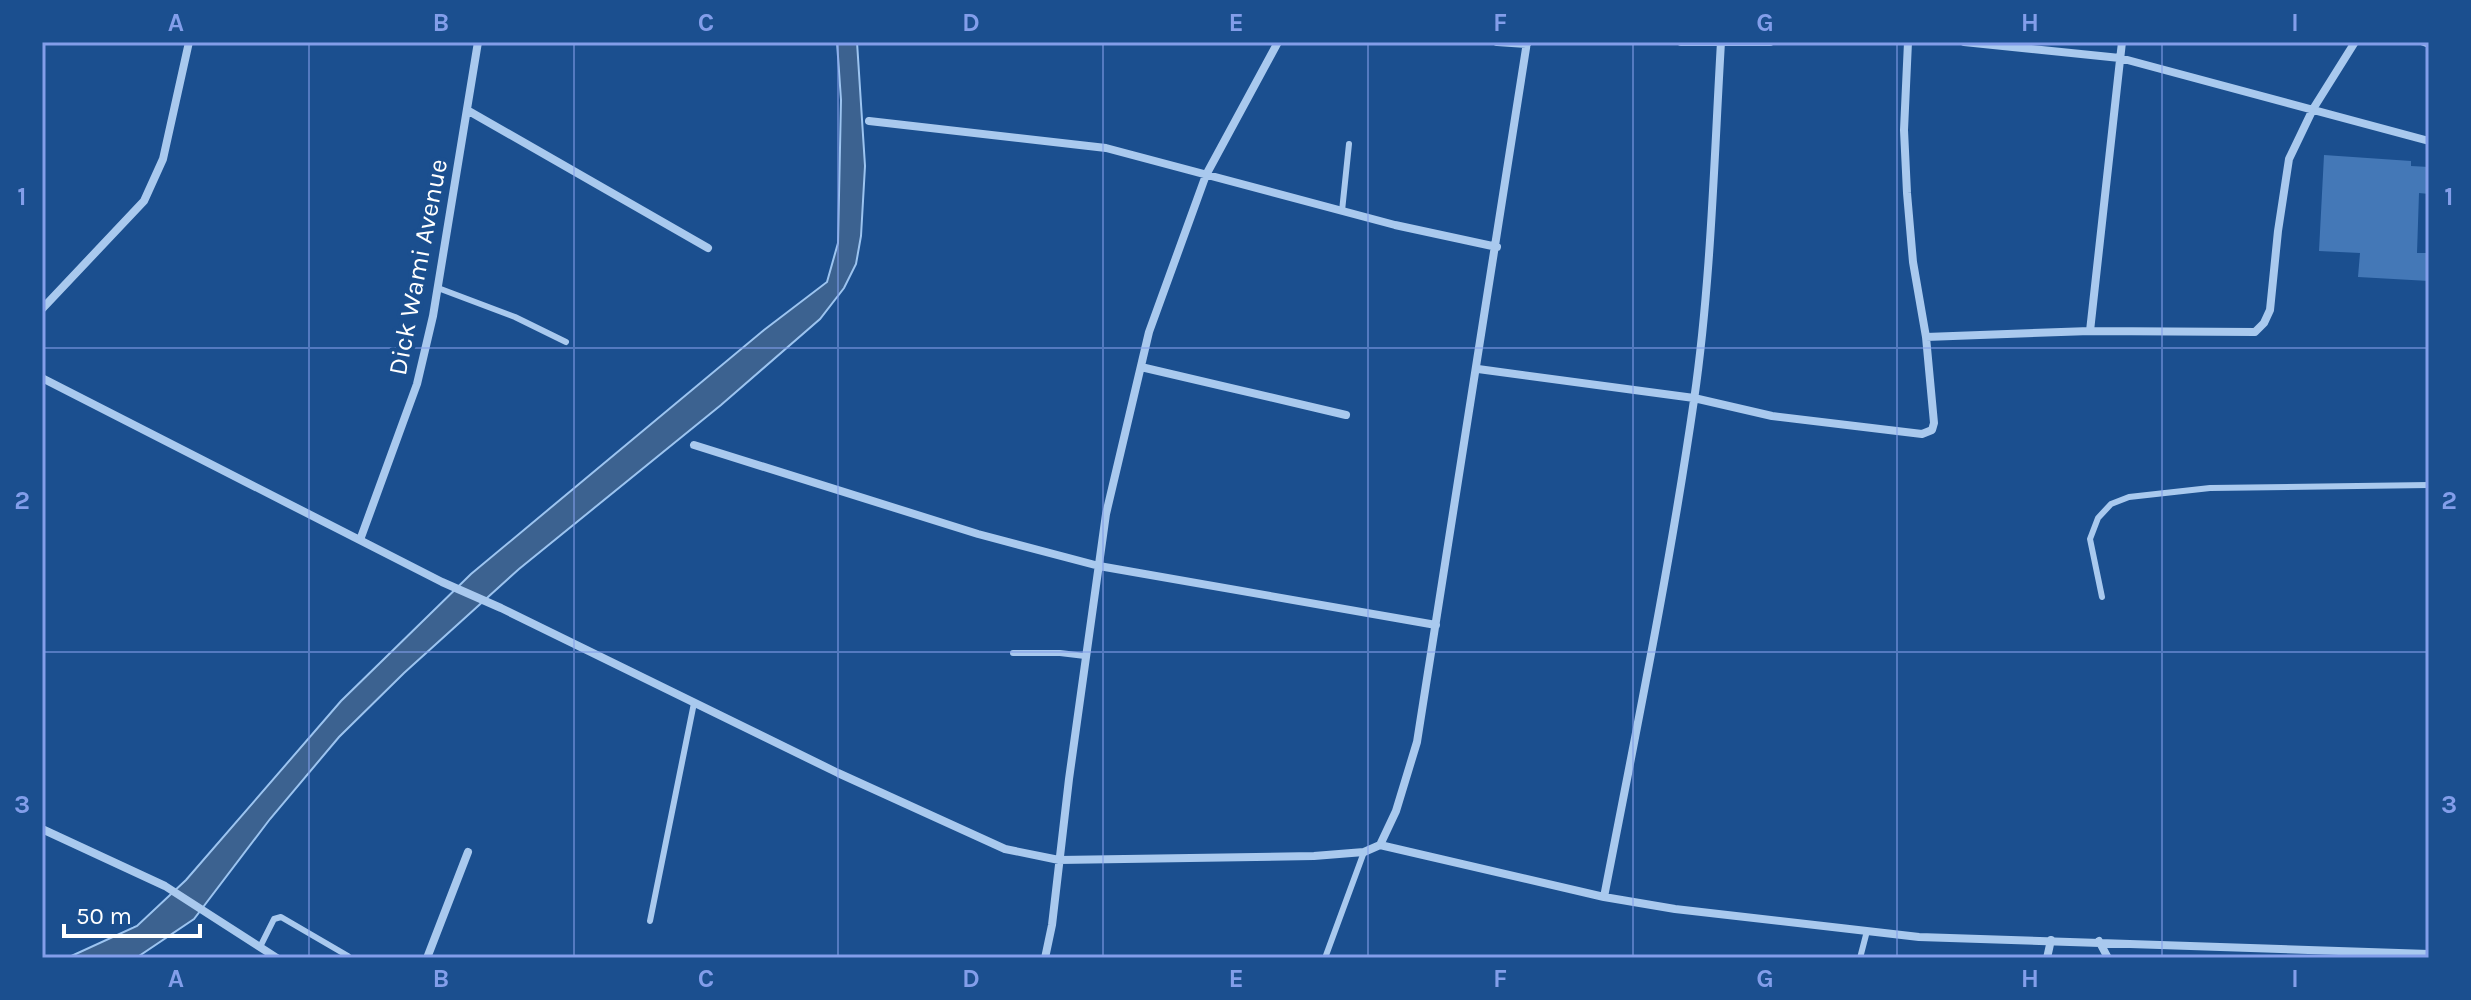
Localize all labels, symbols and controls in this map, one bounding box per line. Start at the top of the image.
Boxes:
text: A [168,7,184,38]
text: B [433,7,449,38]
text: C [698,7,714,38]
text: D [962,7,980,38]
text: E [1228,7,1244,38]
text: F [1493,7,1507,38]
text: G [1756,7,1774,38]
text: H [2021,7,2039,38]
text: I [2291,7,2299,38]
street label: Dick Wami Avenue [382,156,454,378]
text: 1 [17,181,27,212]
text: 1 [2444,181,2454,212]
text: 2 [14,485,30,516]
text: 2 [2441,485,2457,516]
text: 3 [14,789,30,820]
text: 3 [2441,789,2457,820]
scale bar [64,888,200,938]
text: 50 m [76,902,132,930]
text: A [168,963,184,994]
text: B [433,963,449,994]
text: C [698,963,714,994]
text: D [962,963,980,994]
text: E [1228,963,1244,994]
text: F [1493,963,1507,994]
text: G [1756,963,1774,994]
text: H [2021,963,2039,994]
text: I [2291,963,2299,994]

